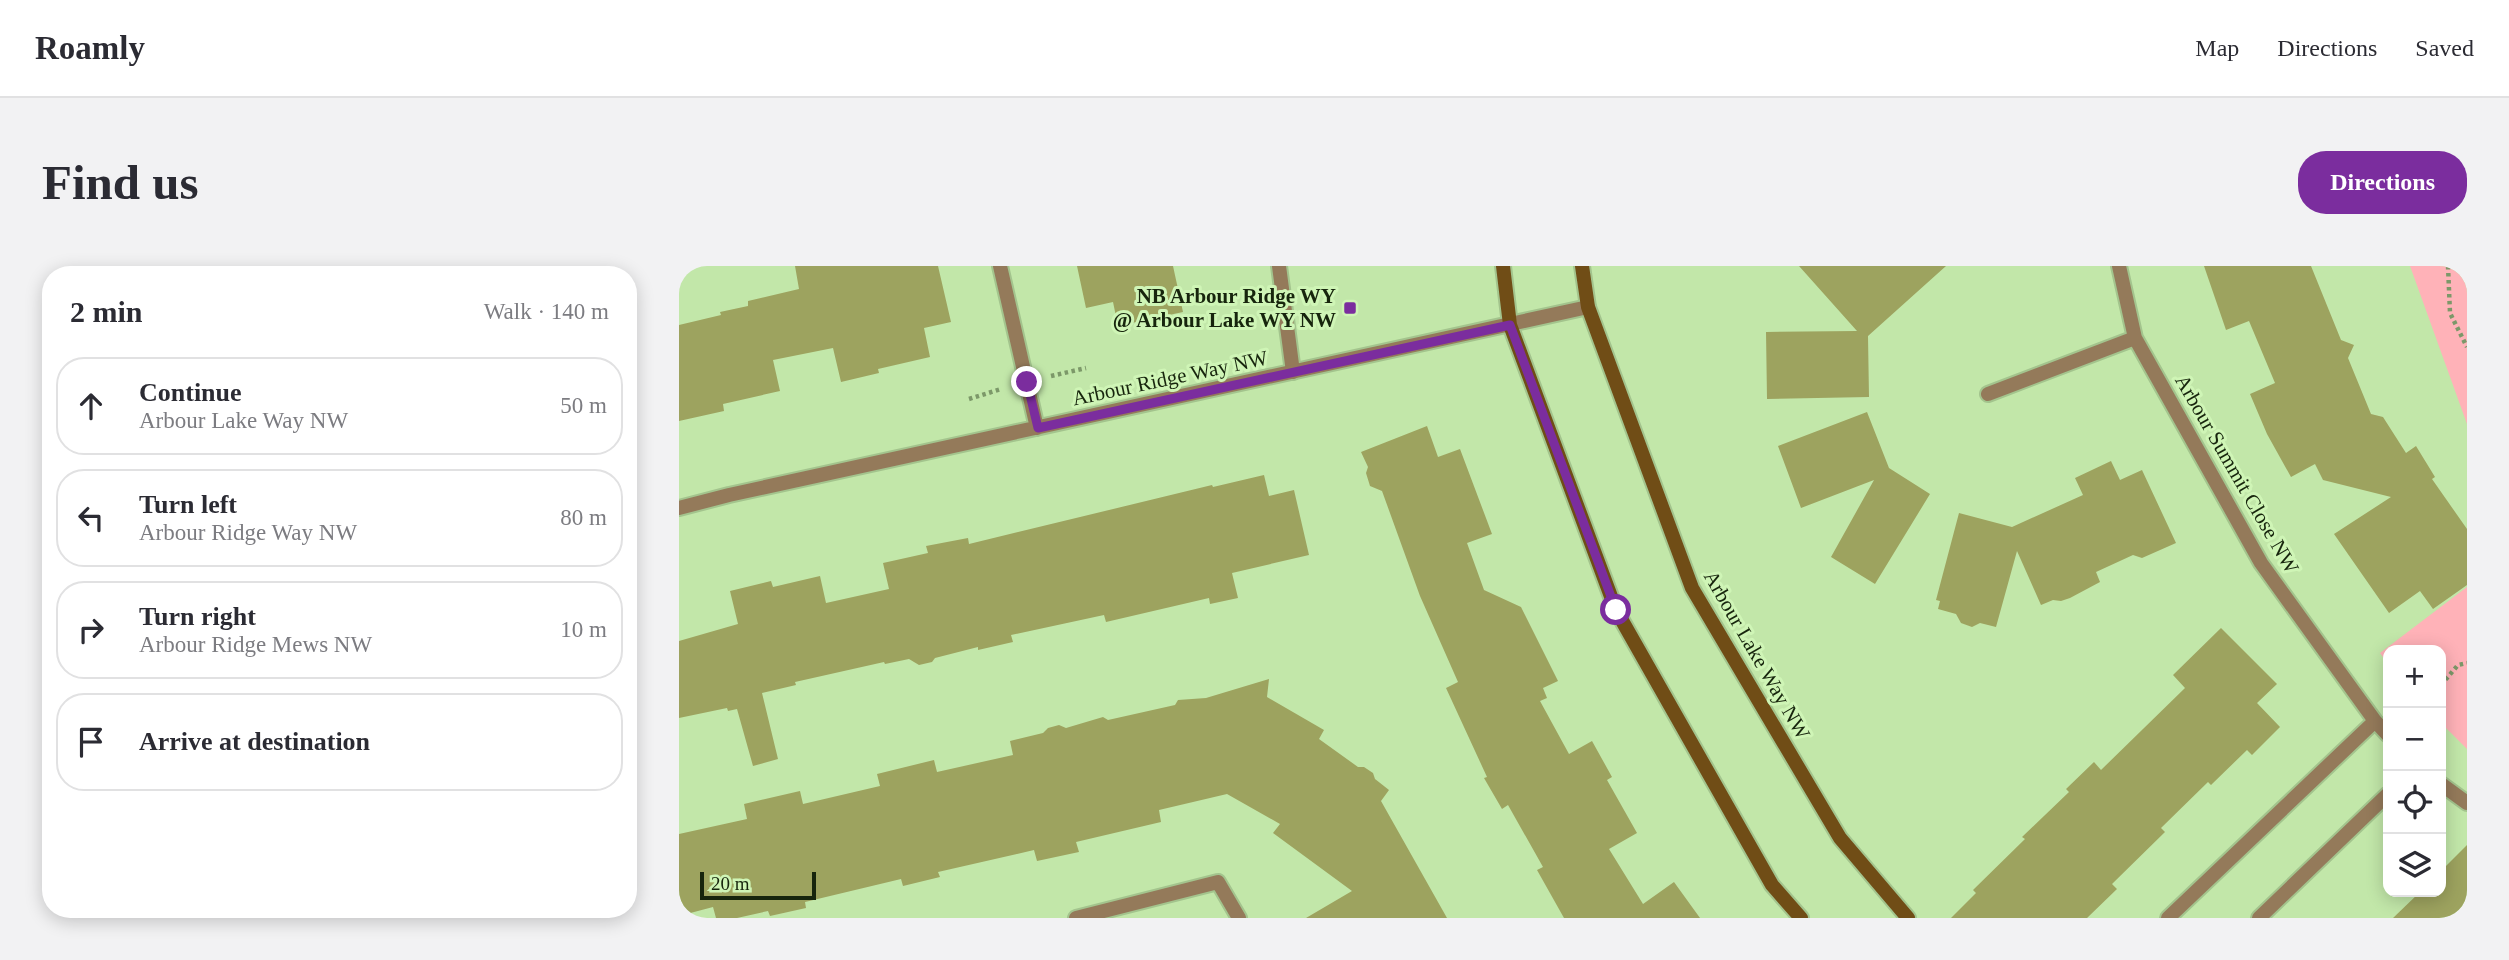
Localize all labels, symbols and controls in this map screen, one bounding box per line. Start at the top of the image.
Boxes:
text: Roamly [35,30,145,66]
text: Map [2195,35,2239,61]
text: Directions [2277,35,2377,61]
text: Saved [2415,35,2474,61]
button: Directions [2298,151,2467,214]
text: Find us [42,155,199,210]
place label: NB Arbour Ridge WY @ Arbour Lake WY NW [1113,284,1336,332]
text: 2 min [70,295,143,328]
text: Walk · 140 m [484,299,609,324]
marker: NB Arbour Ridge WY @ Arbour Lake WY NW [1342,300,1358,316]
street label: Arbour Ridge Way NW [1070,346,1270,410]
route end [1011,366,1042,397]
street label: Arbour Summit Close NW [2170,370,2304,578]
text: Continue [139,378,242,407]
icon: ahead [72,387,110,425]
text: 50 m [560,393,607,418]
text: Arbour Lake Way NW [139,408,348,433]
text: Turn left [139,490,237,519]
icon: left [72,499,110,537]
text: 80 m [560,505,607,530]
text: Arbour Ridge Way NW [139,520,357,545]
street label: Arbour Lake Way NW [1699,566,1815,744]
route start [1600,594,1631,625]
text: Turn right [139,602,256,631]
icon: right [72,611,110,649]
text: 10 m [560,617,607,642]
text: Arbour Ridge Mews NW [139,632,372,657]
map controls [2383,645,2446,897]
button: + [2383,645,2446,708]
button: − [2383,708,2446,771]
icon: arrive [72,723,110,761]
text: Arrive at destination [139,727,370,756]
button: locate [2383,771,2446,834]
button: layers [2383,834,2446,897]
scale bar [700,869,815,901]
text: 20 m [711,873,750,894]

